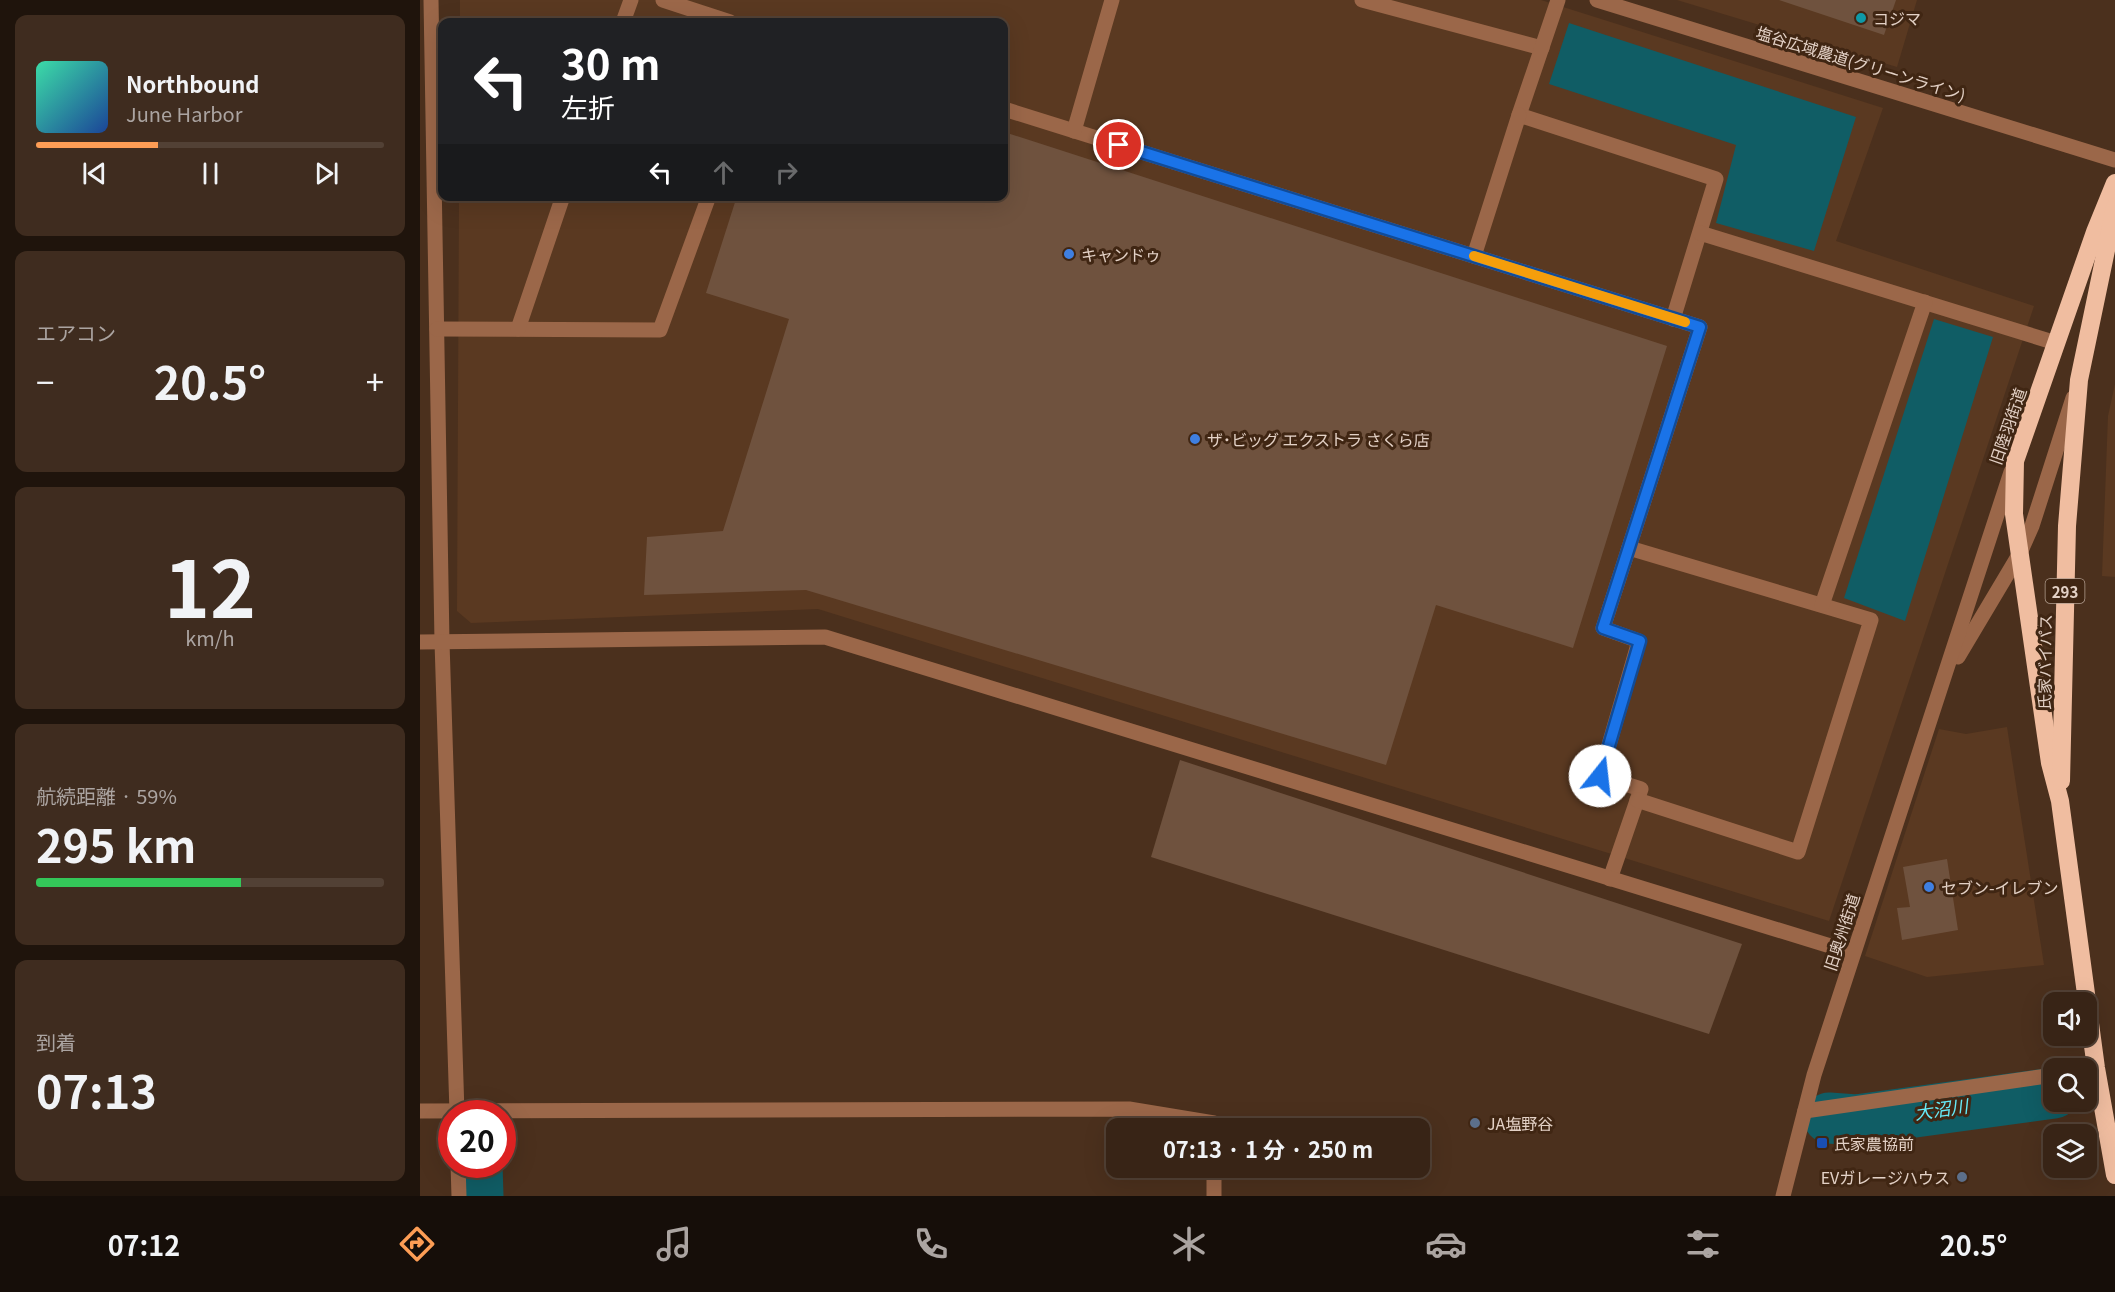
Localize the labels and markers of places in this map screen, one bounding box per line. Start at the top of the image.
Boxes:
place label: コジマ [1873,6,1921,30]
marker: コジマ [1854,11,1868,25]
pin [1093,119,1144,170]
place label: キャンドゥ [1081,242,1161,266]
marker: キャンドゥ [1062,247,1076,261]
place label: ザ･ビッグ エクストラ さくら店 [1207,427,1430,451]
marker: ザ･ビッグ エクストラ さくら店 [1188,432,1202,446]
place label: セブン-イレブン [1941,875,2059,899]
marker: セブン-イレブン [1922,880,1936,894]
place label: JA塩野谷 [1487,1111,1553,1135]
marker: JA塩野谷 [1468,1116,1482,1130]
place label: 氏家農協前 [1834,1131,1914,1155]
marker: 氏家農協前 [1815,1136,1829,1150]
place label: EVガレージハウス [1821,1165,1950,1189]
marker: EVガレージハウス [1955,1170,1969,1184]

